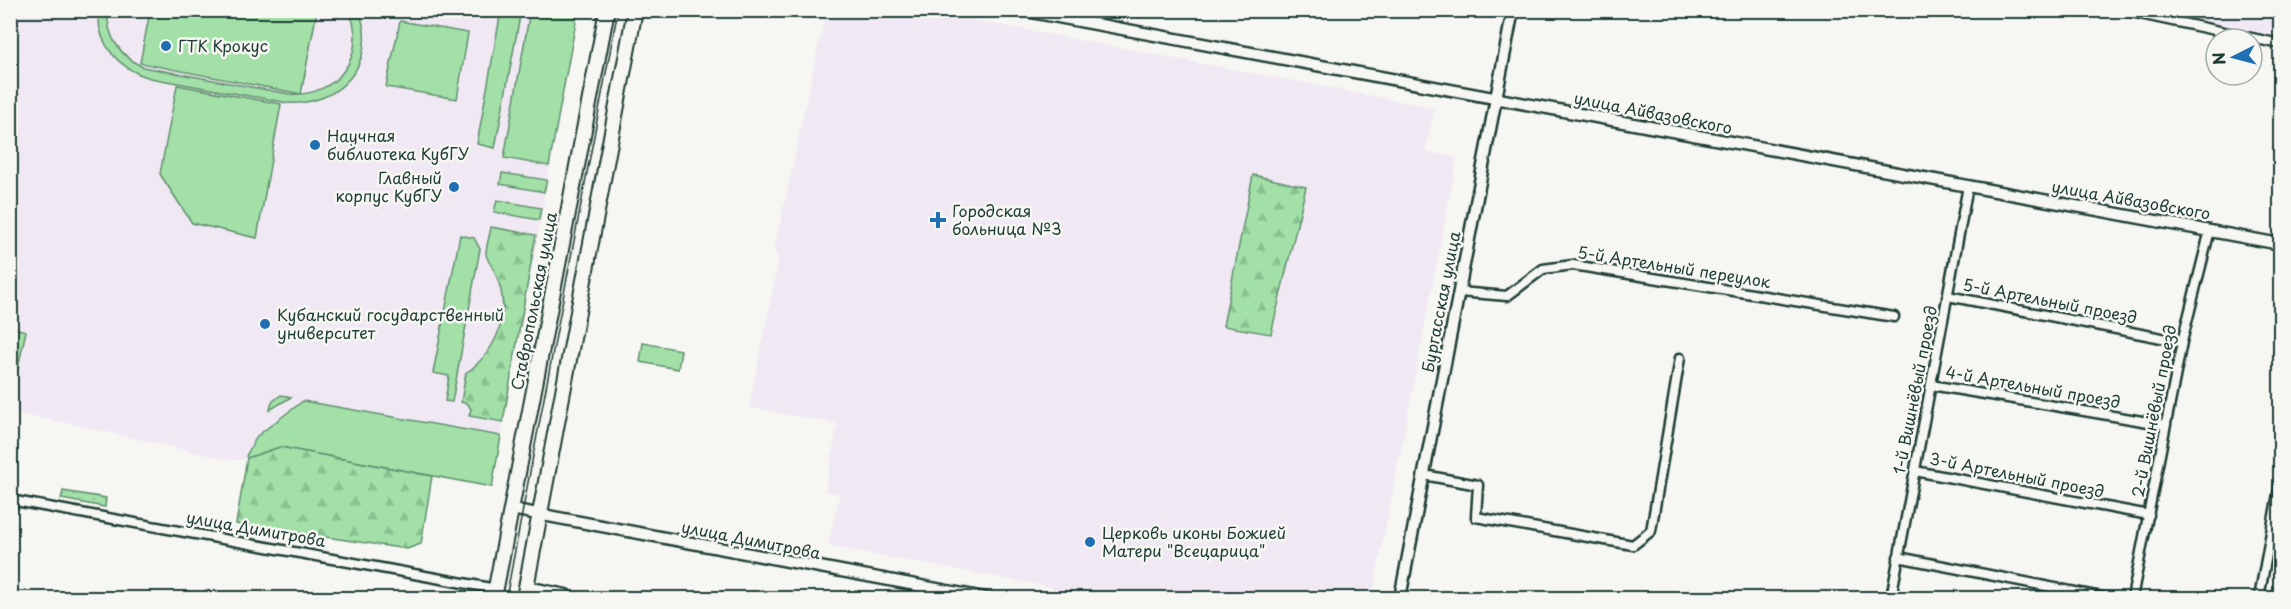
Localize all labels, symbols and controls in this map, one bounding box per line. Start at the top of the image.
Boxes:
north arrow [2204,27,2264,87]
place label: ГТК Крокус [178,33,268,57]
marker: ГТК Крокус [159,39,173,53]
text: N [2205,51,2231,66]
street label: улица Айвазовского [1572,85,1734,139]
place label: Научная библиотека КубГУ [327,123,470,165]
marker: Научная библиотека КубГУ [308,138,322,152]
place label: Главный корпус КубГУ [336,165,442,207]
street label: улица Айвазовского [2050,173,2212,225]
marker: Главный корпус КубГУ [447,180,461,194]
place label: Городская больница №3 [952,198,1062,240]
street label: Ставропольская улица [504,210,562,392]
marker: Городская больница №3 [929,211,947,229]
street label: Бургасская улица [1415,229,1465,375]
street label: 5-й Артельный переулок [1576,239,1773,293]
street label: 5-й Артельный проезд [1961,271,2139,329]
place label: Кубанский государственный университет [277,302,504,344]
street label: 1-й Вишнёвый проезд [1886,303,1942,476]
marker: Кубанский государственный университет [258,317,272,331]
street label: 2-й Вишнёвый проезд [2124,322,2182,499]
street label: 4-й Артельный проезд [1944,359,2123,413]
street label: 3-й Артельный проезд [1928,445,2107,503]
street label: улица Димитрова [185,504,328,552]
street label: улица Димитрова [680,514,823,564]
place label: Церковь иконы Божией Матери "Всецарица" [1102,520,1286,562]
marker: Церковь иконы Божией Матери "Всецарица" [1083,535,1097,549]

